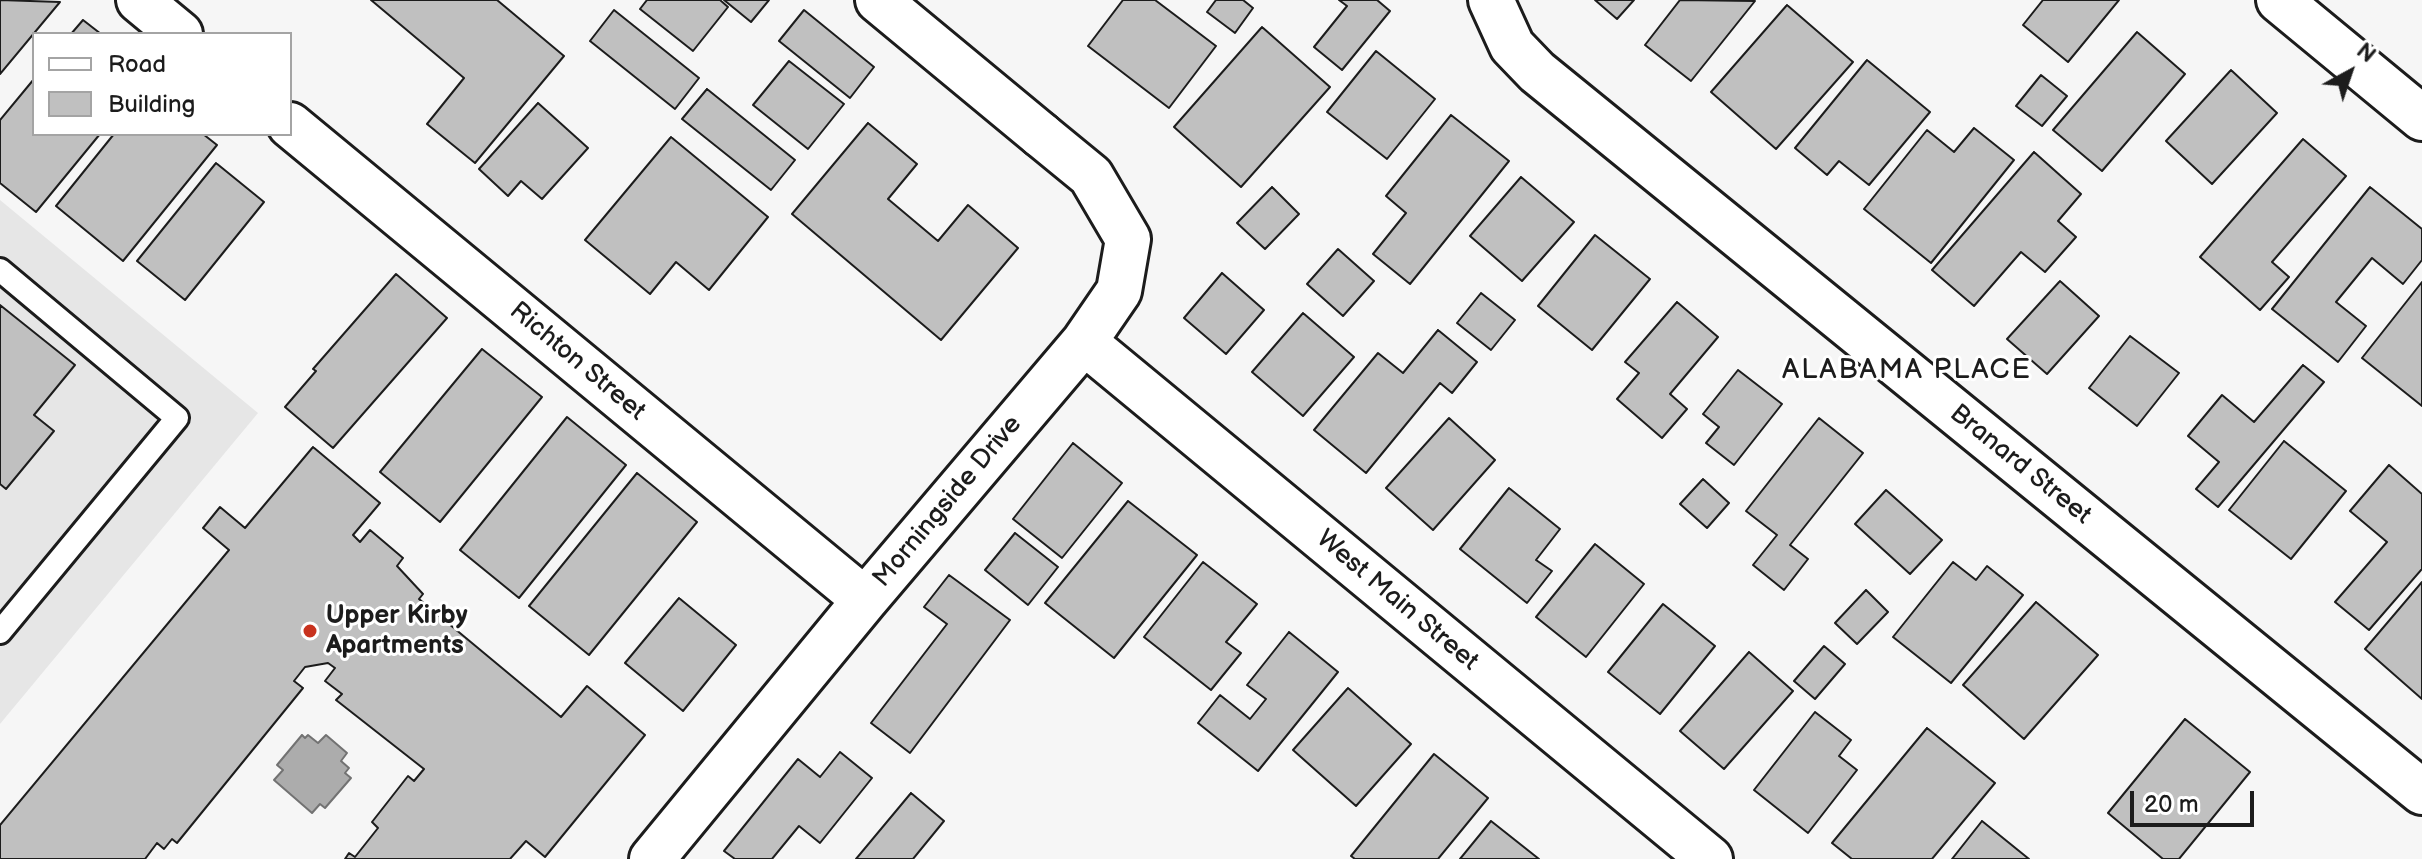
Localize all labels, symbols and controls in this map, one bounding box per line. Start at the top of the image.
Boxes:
legend [32,32,292,136]
north arrow [2310,32,2390,112]
text: N [2351,38,2381,69]
text: Road [108,50,166,79]
text: Building [108,90,195,119]
street label: Richton Street [503,296,651,428]
district label: ALABAMA PLACE [1782,354,2032,388]
street label: Branard Street [1943,398,2097,532]
street label: Morningside Drive [867,410,1029,594]
street label: West Main Street [1310,524,1484,678]
place label: Upper Kirby Apartments [326,600,468,662]
marker: Upper Kirby Apartments [301,622,319,640]
scale bar [2134,775,2258,825]
text: 20 m [2144,790,2199,819]

